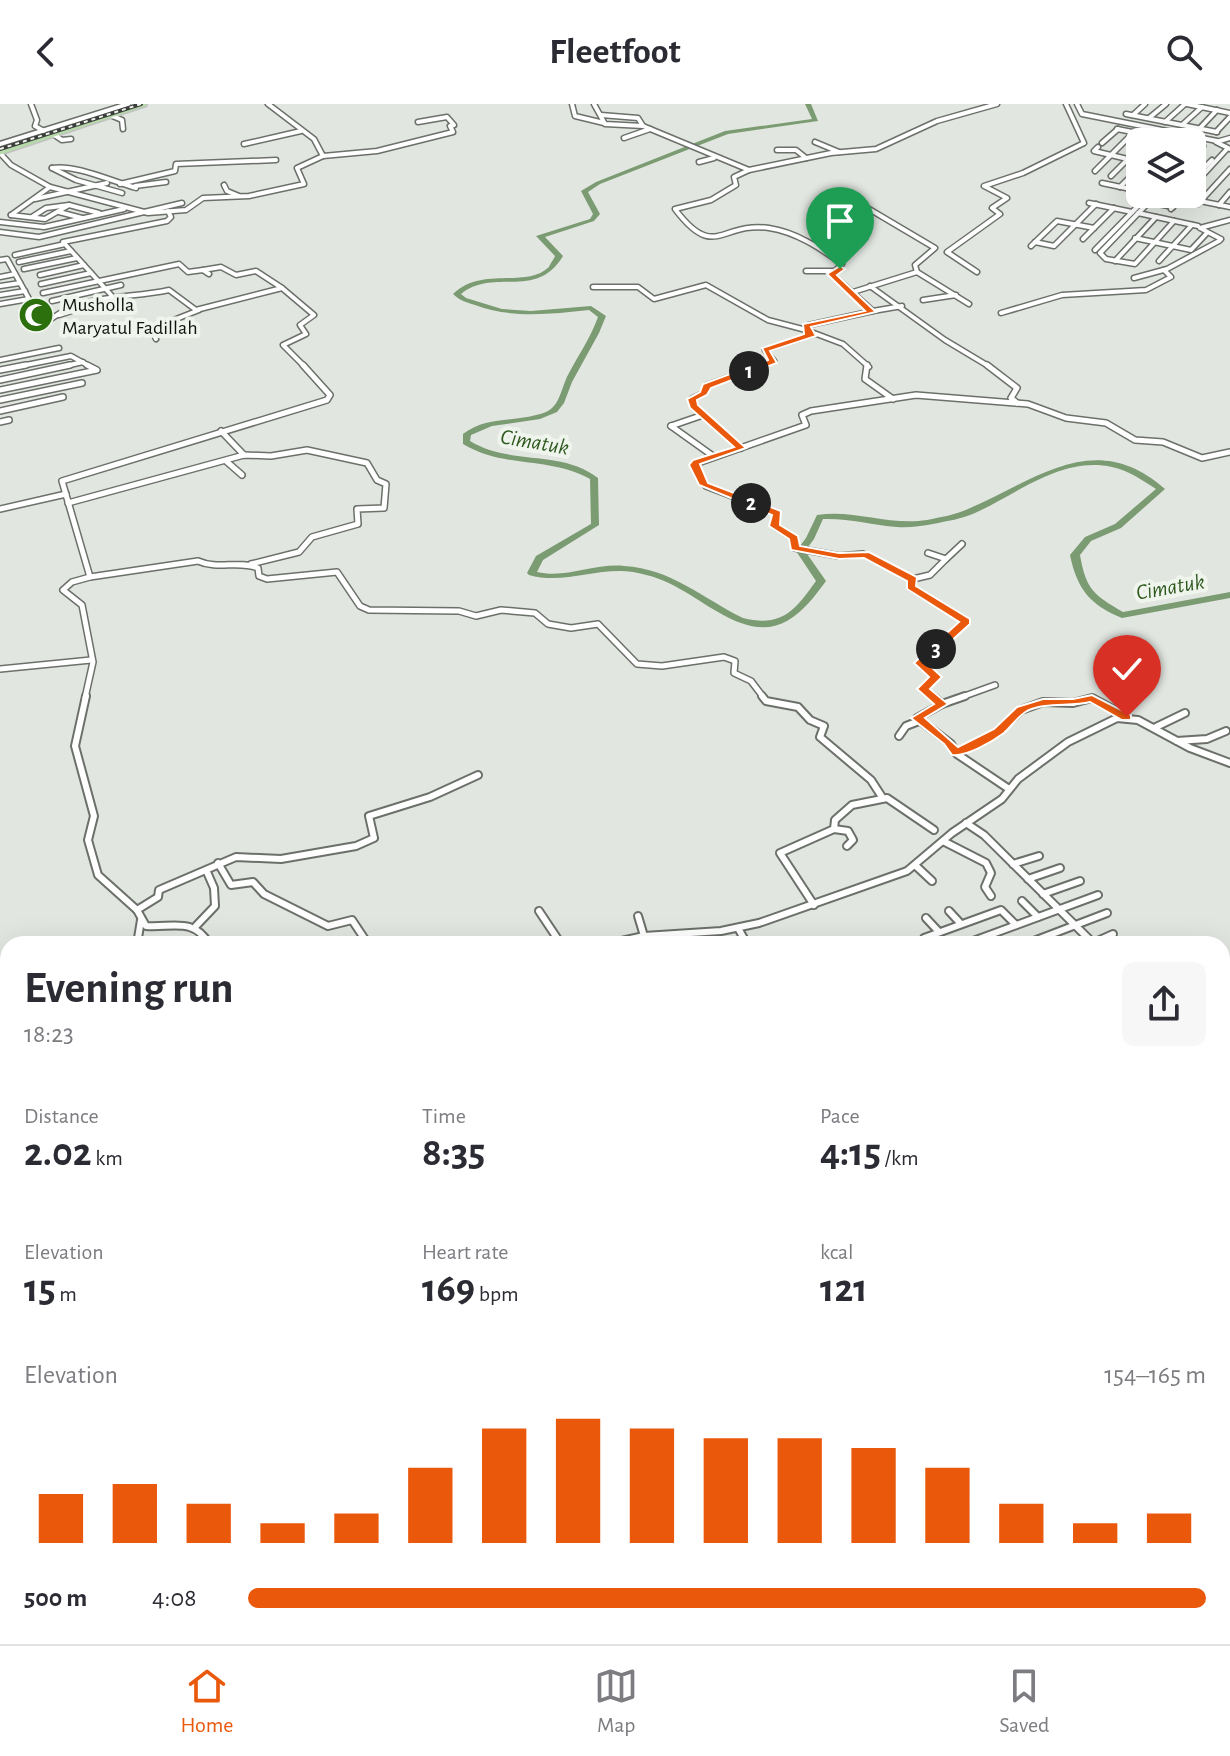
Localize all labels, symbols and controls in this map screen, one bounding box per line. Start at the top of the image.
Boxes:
icon: back [24,30,68,74]
icon: search [1162,30,1206,74]
text: Fleetfoot [549,34,681,70]
map controls [1126,128,1206,208]
button: layers [1126,128,1206,208]
pin [806,187,874,269]
icon: arrive [818,199,862,243]
place label: Musholla Maryatul Fadillah [62,295,198,338]
mosque icon: Musholla Maryatul Fadillah [17,296,55,334]
pin: 1 [729,351,769,391]
text: 1 [745,360,753,382]
water label: Cimatuk [499,425,571,459]
pin: 2 [731,483,771,523]
text: 2 [746,492,756,514]
water label: Cimatuk [1134,570,1206,604]
pin: 3 [916,629,956,669]
pin [1093,635,1161,717]
text: 3 [931,638,941,660]
icon: check [1105,647,1149,691]
button: share [1122,962,1206,1046]
text: Evening run [24,967,233,1011]
text: 18:23 [24,1021,74,1047]
text: Distance [24,1105,99,1127]
text: Time [422,1105,466,1127]
text: Pace [820,1105,860,1127]
text: 2.02 [24,1133,92,1173]
text: 8:35 [422,1133,485,1173]
text: 4:15 [820,1133,881,1173]
text: km [92,1147,123,1169]
text: /km [881,1147,919,1169]
text: Elevation [24,1241,104,1263]
text: Heart rate [422,1241,508,1263]
text: kcal [820,1241,854,1263]
text: 15 [24,1269,56,1309]
text: 169 [422,1269,475,1309]
text: 121 [820,1269,868,1309]
text: m [56,1283,77,1305]
text: bpm [475,1283,519,1305]
text: Elevation [24,1362,118,1388]
text: 154–165 m [1104,1362,1206,1388]
text: 500 m [24,1585,87,1611]
text: 4:08 [152,1585,197,1611]
tab: Home [180,1664,233,1738]
tab: Map [594,1664,638,1738]
tab: Saved [999,1664,1050,1738]

